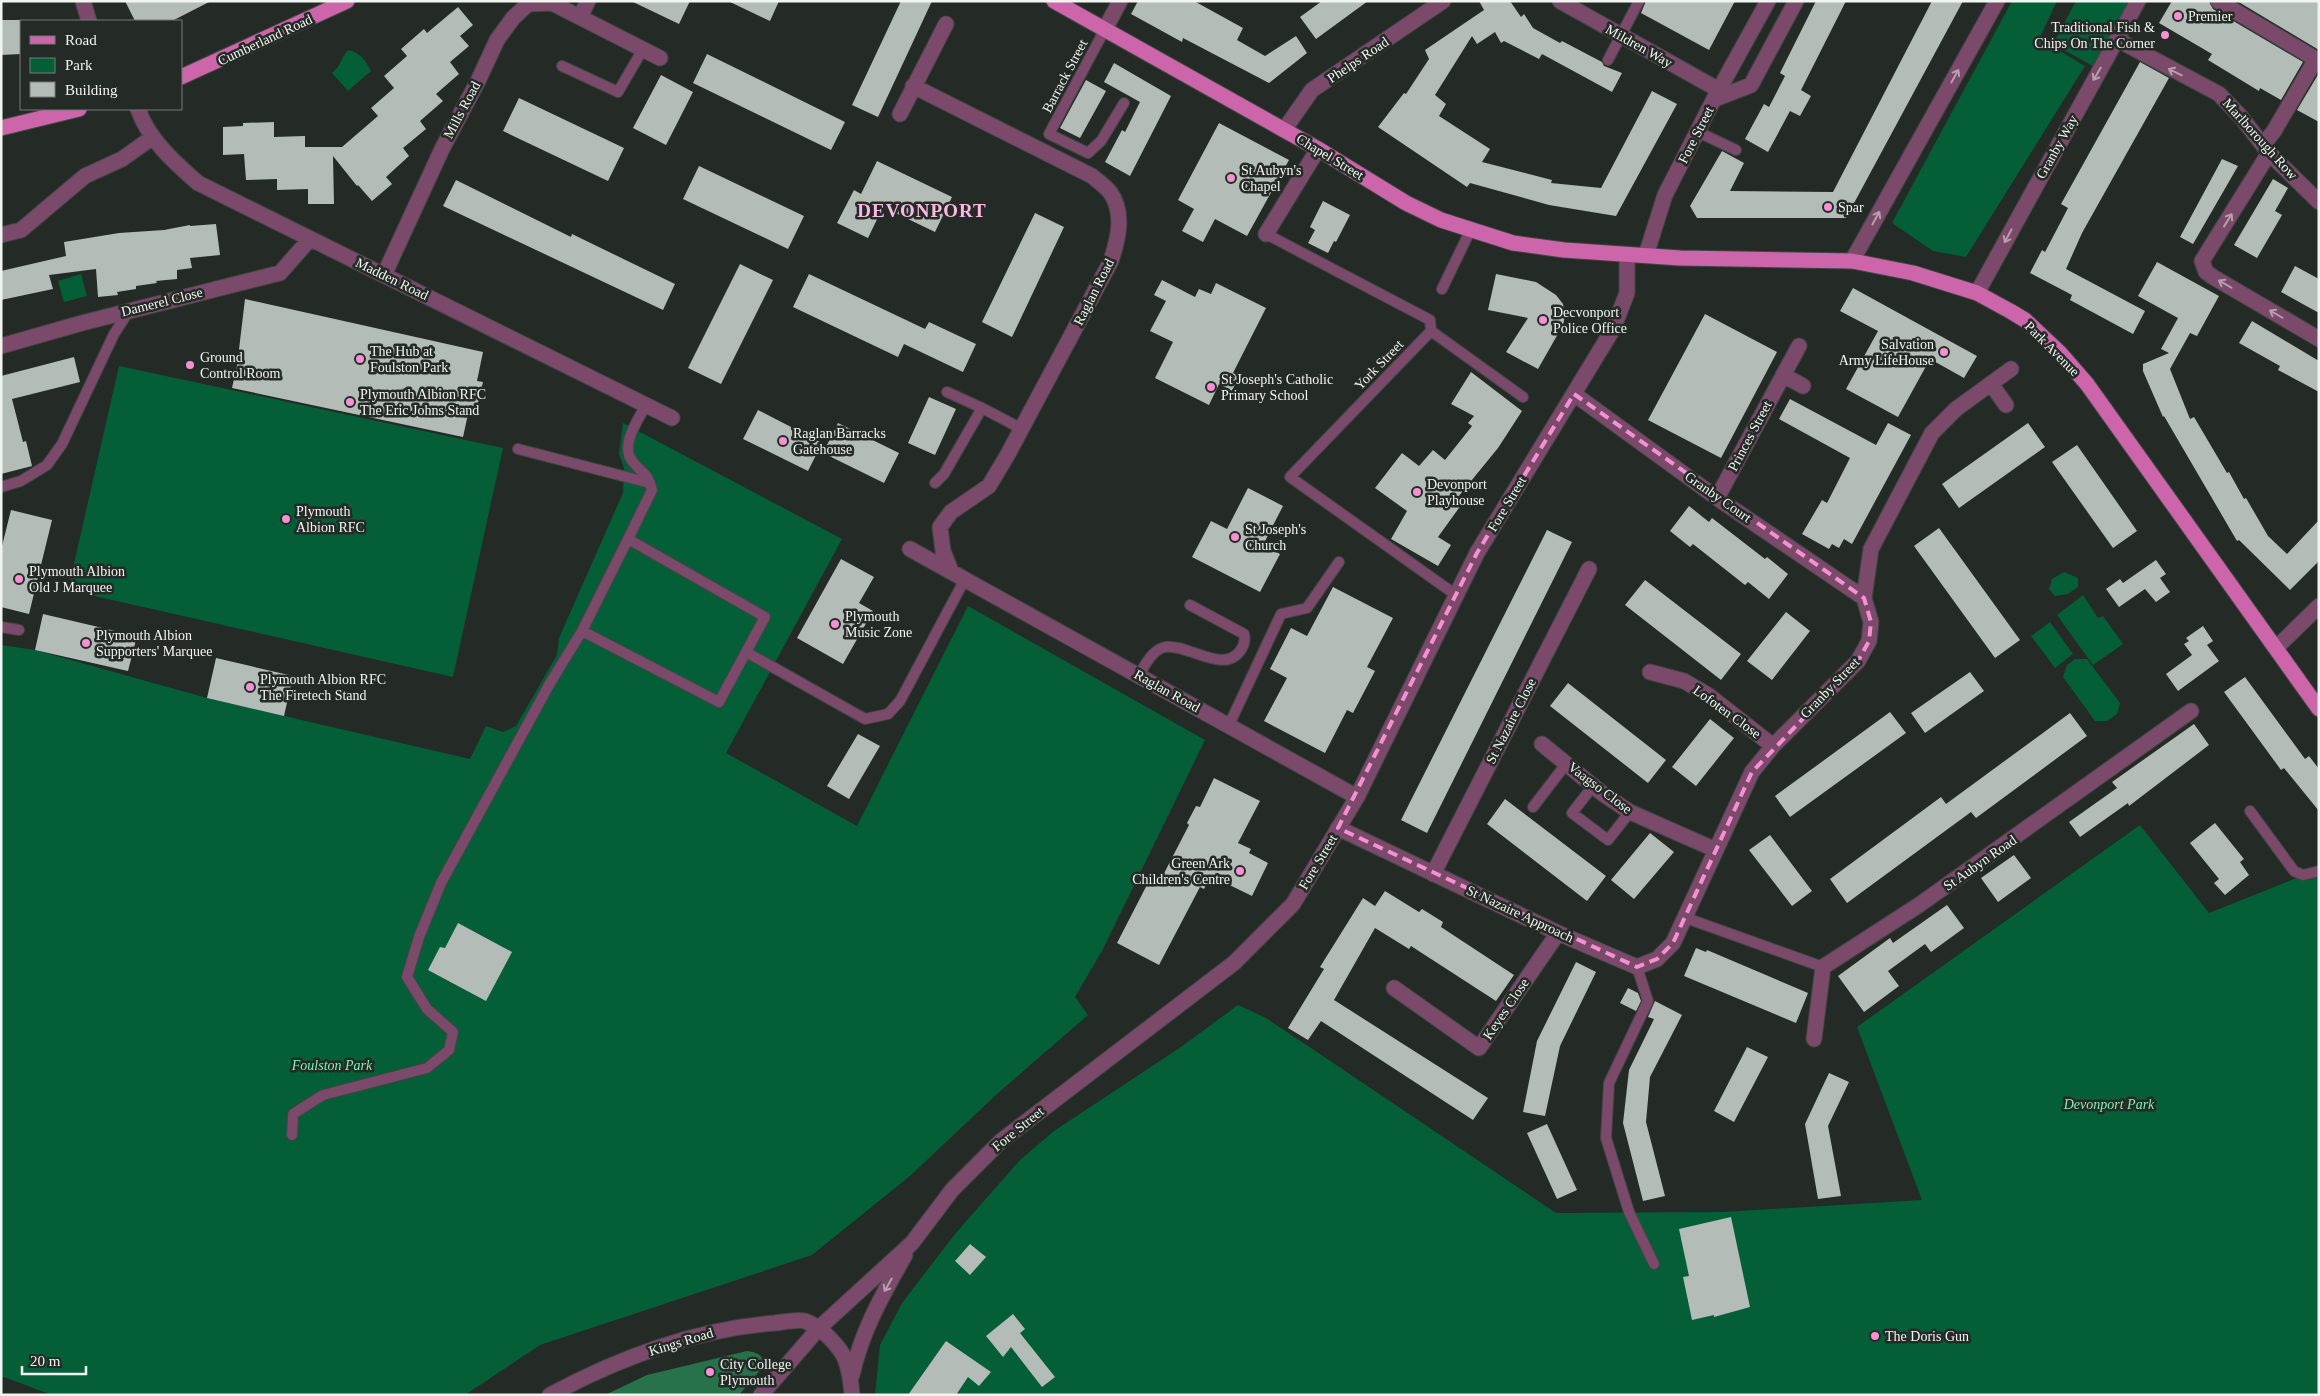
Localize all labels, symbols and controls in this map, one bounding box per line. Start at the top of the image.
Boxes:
place label: Premier [2188,9,2233,24]
marker: Premier [2172,10,2184,22]
street label: Cumberland Road [215,12,315,68]
legend [20,20,182,110]
place label: Traditional Fish & Chips On The Corner [2034,20,2155,51]
street label: Mildren Way [1603,22,1675,70]
marker: Traditional Fish & Chips On The Corner [2159,29,2171,41]
text: Road [65,32,97,48]
street label: Phelps Road [1325,34,1391,86]
street label: Barrack Street [1039,37,1091,115]
text: Park [65,57,93,73]
one-way arrow [2169,66,2183,76]
one-way arrow [2092,67,2102,81]
one-way arrow [1951,70,1961,84]
street label: Mills Road [441,79,483,141]
text: Building [65,82,118,98]
street label: Marlborough Row [2220,95,2301,183]
street label: Fore Street [1675,104,1717,166]
street label: Granby Way [2033,113,2081,181]
street label: Chapel Street [1294,131,1366,183]
place label: St Aubyn's Chapel [1241,163,1301,194]
marker: St Aubyn's Chapel [1225,172,1237,184]
district label: DEVONPORT [857,200,987,221]
place label: Spar [1838,200,1864,215]
marker: Spar [1822,201,1834,213]
one-way arrow [1871,211,1881,226]
one-way arrow [2223,213,2233,227]
one-way arrow [2002,228,2012,243]
street label: Madden Road [353,255,431,303]
street label: Raglan Road [1071,256,1117,328]
one-way arrow [2219,279,2233,289]
street label: Damerel Close [120,285,204,319]
place label: Decvonport Police Office [1553,305,1627,336]
one-way arrow [2269,308,2283,318]
marker: Decvonport Police Office [1537,314,1549,326]
street label: Park Avenue [2022,319,2082,379]
street label: York Street [1352,337,1407,393]
place label: Salvation Army LifeHouse [1839,337,1934,368]
place label: The Hub at Foulston Park [370,344,448,375]
marker: Salvation Army LifeHouse [1938,346,1950,358]
place label: Ground Control Room [200,350,281,381]
marker: The Hub at Foulston Park [354,353,366,365]
marker: Ground Control Room [184,359,196,371]
place label: St Joseph's Catholic Primary School [1221,372,1333,403]
marker: St Joseph's Catholic Primary School [1205,381,1217,393]
place label: Plymouth Albion RFC The Eric Johns Stand [360,387,486,418]
marker: Plymouth Albion RFC The Eric Johns Stand [344,396,356,408]
street label: Princes Street [1725,398,1775,474]
place label: Raglan Barracks Gatehouse [793,426,886,457]
marker: Raglan Barracks Gatehouse [777,435,789,447]
street label: Granby Court [1682,469,1754,525]
street label: Fore Street [1485,474,1529,534]
place label: Devonport Playhouse [1427,477,1487,508]
marker: Devonport Playhouse [1411,486,1423,498]
place label: Plymouth Albion RFC [296,504,365,535]
marker: Plymouth Albion RFC [280,513,292,525]
place label: St Joseph's Church [1245,522,1306,553]
marker: St Joseph's Church [1229,531,1241,543]
place label: Plymouth Albion Old J Marquee [29,564,125,595]
marker: Plymouth Albion Old J Marquee [13,573,25,585]
place label: Plymouth Music Zone [845,609,912,640]
marker: Plymouth Music Zone [829,618,841,630]
place label: Plymouth Albion Supporters' Marquee [96,628,212,659]
marker: Plymouth Albion Supporters' Marquee [80,637,92,649]
street label: Granby Street [1797,655,1863,721]
street label: Raglan Road [1132,667,1202,715]
place label: Plymouth Albion RFC The Firetech Stand [260,672,386,703]
street label: St Nazaire Close [1483,676,1539,766]
marker: Plymouth Albion RFC The Firetech Stand [244,681,256,693]
street label: Lofoten Close [1690,683,1764,741]
street label: Vaagso Close [1565,759,1635,817]
street label: Fore Street [1296,832,1340,892]
street label: St Aubyn Road [1941,832,2019,894]
place label: Green Ark Children's Centre [1132,856,1230,887]
marker: Green Ark Children's Centre [1234,865,1246,877]
street label: St Nazaire Approach [1464,883,1576,945]
street label: Keyes Close [1480,976,1532,1042]
park label: Foulston Park [291,1058,373,1073]
park label: Devonport Park [2063,1097,2155,1112]
street label: Fore Street [989,1104,1047,1154]
one-way arrow [883,1278,893,1293]
street label: Kings Road [647,1325,715,1359]
place label: The Doris Gun [1885,1329,1969,1344]
marker: The Doris Gun [1869,1330,1881,1342]
scale bar [22,1344,86,1376]
text: 20 m [30,1353,61,1369]
place label: City College Plymouth [720,1357,791,1388]
marker: City College Plymouth [704,1366,716,1378]

